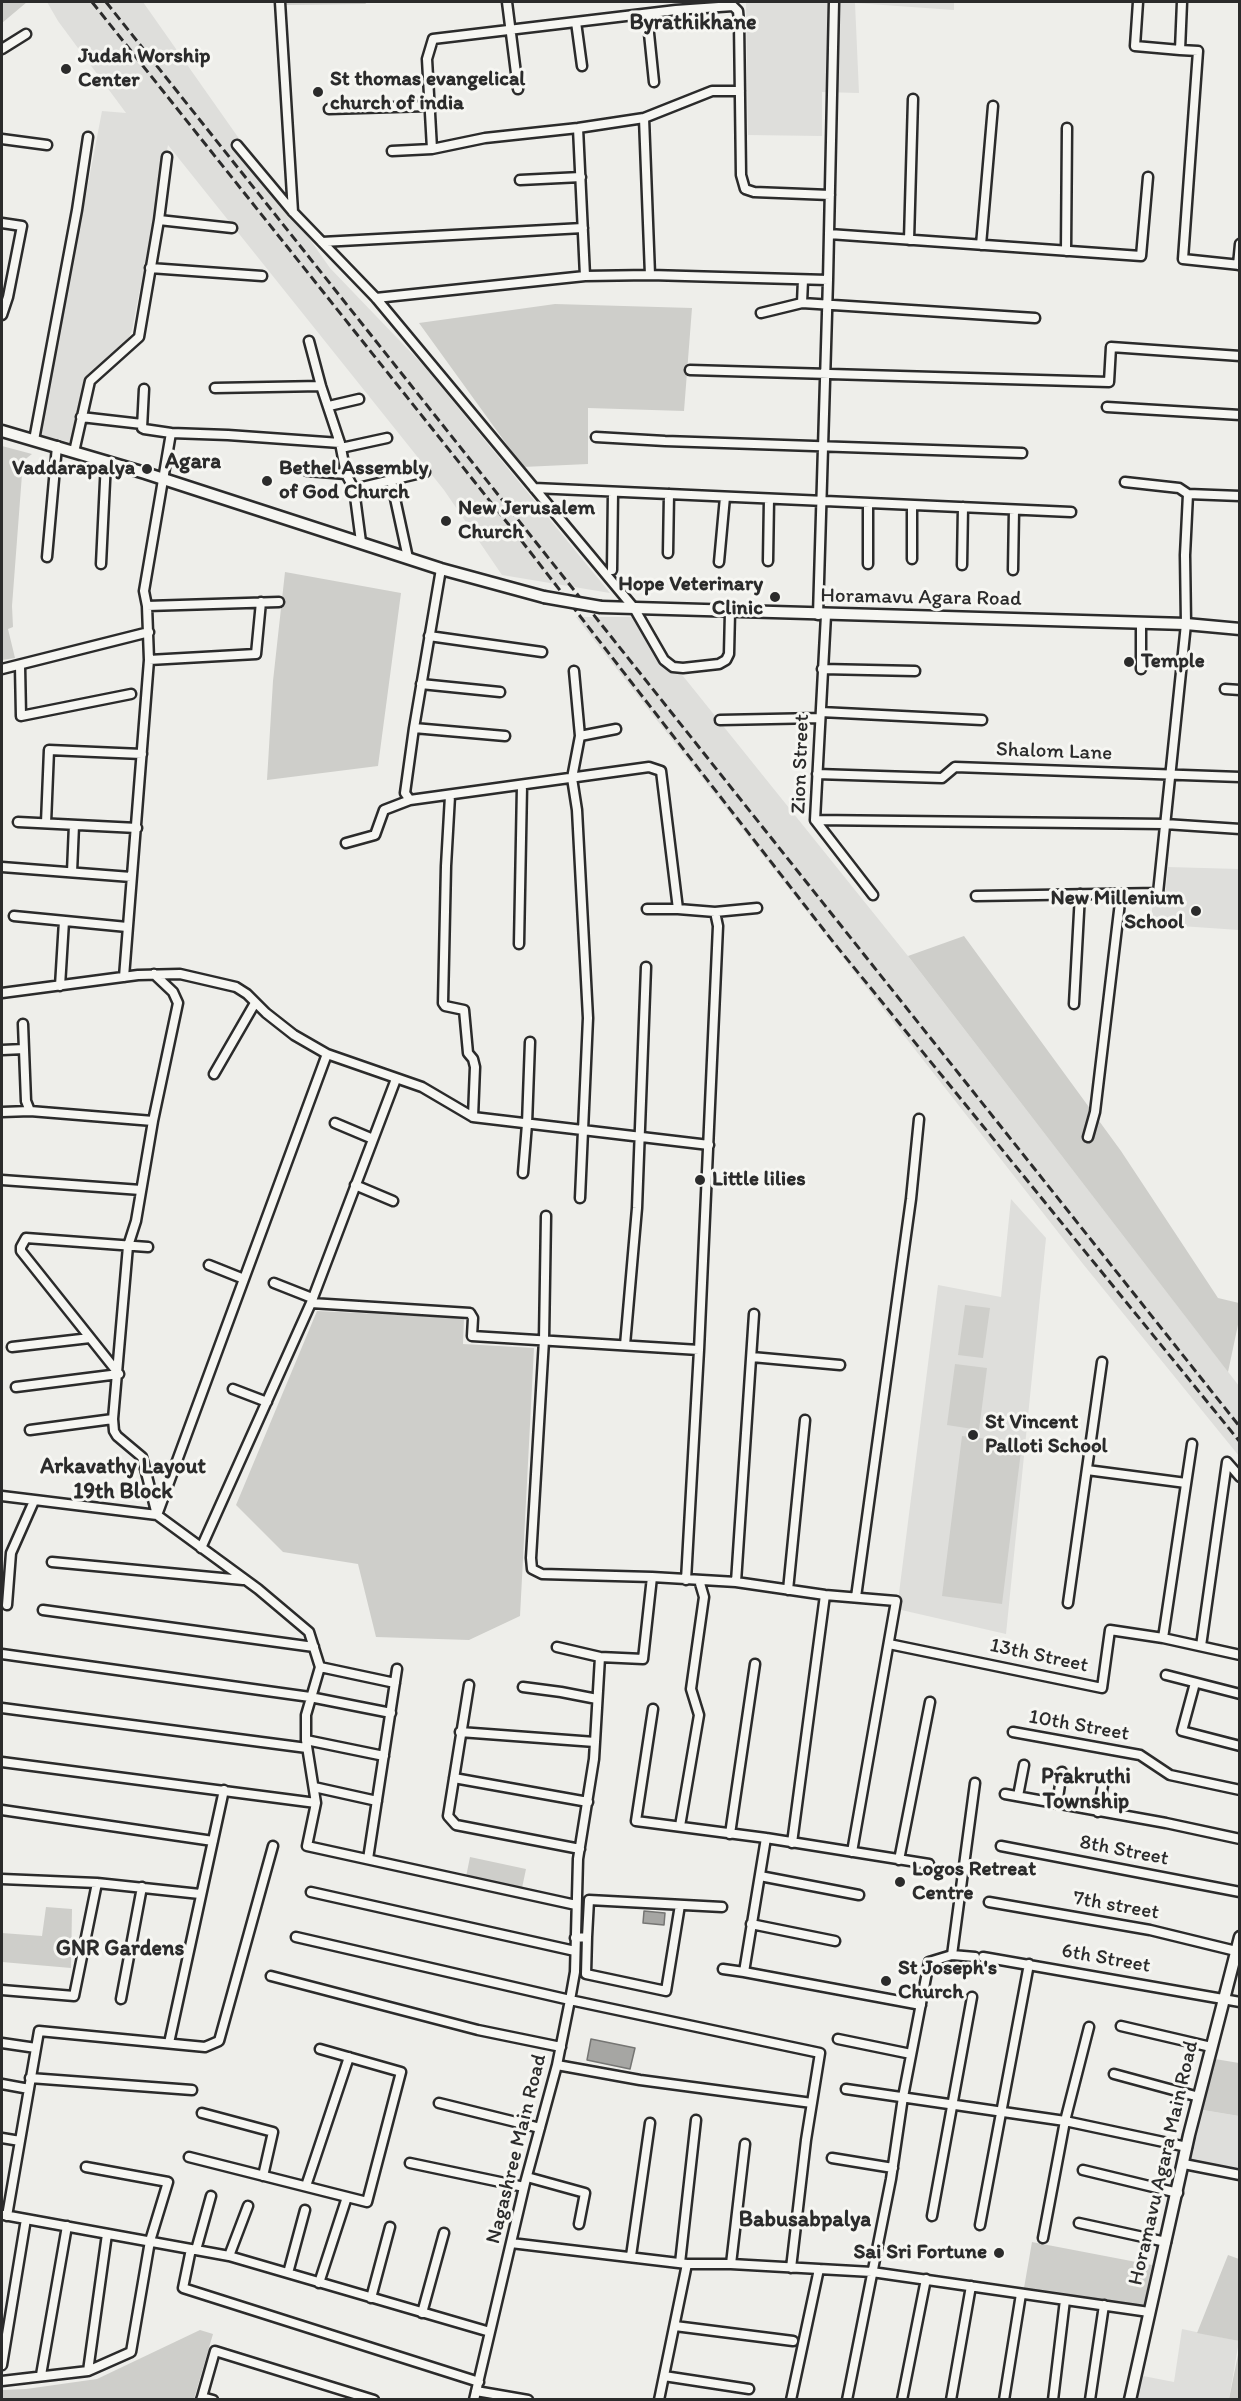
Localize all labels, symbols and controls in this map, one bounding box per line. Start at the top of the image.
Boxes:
district label: Byrathikhane [629,10,757,36]
place label: Judah Worship Center [78,44,210,94]
marker: Judah Worship Center [59,62,73,76]
place label: St thomas evangelical church of india [330,67,525,117]
marker: St thomas evangelical church of india [311,85,325,99]
district label: Agara [165,449,221,475]
place label: Vaddarapalya [12,456,135,482]
place label: Bethel Assembly of God Church [279,456,428,506]
marker: Vaddarapalya [140,462,154,476]
marker: Bethel Assembly of God Church [260,474,274,488]
place label: New Jerusalem Church [458,496,595,546]
marker: New Jerusalem Church [439,514,453,528]
place label: Hope Veterinary Clinic [618,572,763,622]
street label: Horamavu Agara Road [820,584,1022,612]
marker: Hope Veterinary Clinic [768,590,782,604]
place label: Temple [1141,649,1205,675]
marker: Temple [1122,655,1136,669]
street label: Zion Street [787,714,815,814]
street label: Shalom Lane [995,737,1113,767]
place label: New Millenium School [1051,886,1184,936]
marker: New Millenium School [1189,904,1203,918]
place label: Little lilies [712,1167,806,1193]
marker: Little lilies [693,1173,707,1187]
place label: St Vincent Palloti School [985,1410,1108,1460]
marker: St Vincent Palloti School [966,1428,980,1442]
district label: Arkavathy Layout 19th Block [40,1454,206,1506]
street label: 13th Street [987,1633,1091,1679]
street label: 10th Street [1027,1705,1131,1747]
district label: Prakruthi Township [1041,1764,1131,1816]
street label: 8th Street [1077,1830,1171,1872]
place label: Logos Retreat Centre [912,1857,1036,1907]
marker: Logos Retreat Centre [893,1875,907,1889]
street label: 7th street [1071,1886,1161,1926]
district label: GNR Gardens [56,1936,184,1962]
street label: 6th Street [1060,1939,1152,1979]
place label: St Joseph's Church [898,1956,997,2006]
marker: St Joseph's Church [879,1974,893,1988]
street label: Horamavu Agara Main Road [1124,2038,1204,2288]
street label: Nagashree Main Road [481,2052,553,2246]
district label: Babusabpalya [739,2207,871,2233]
place label: Sai Sri Fortune [853,2240,987,2266]
marker: Sai Sri Fortune [992,2246,1006,2260]

